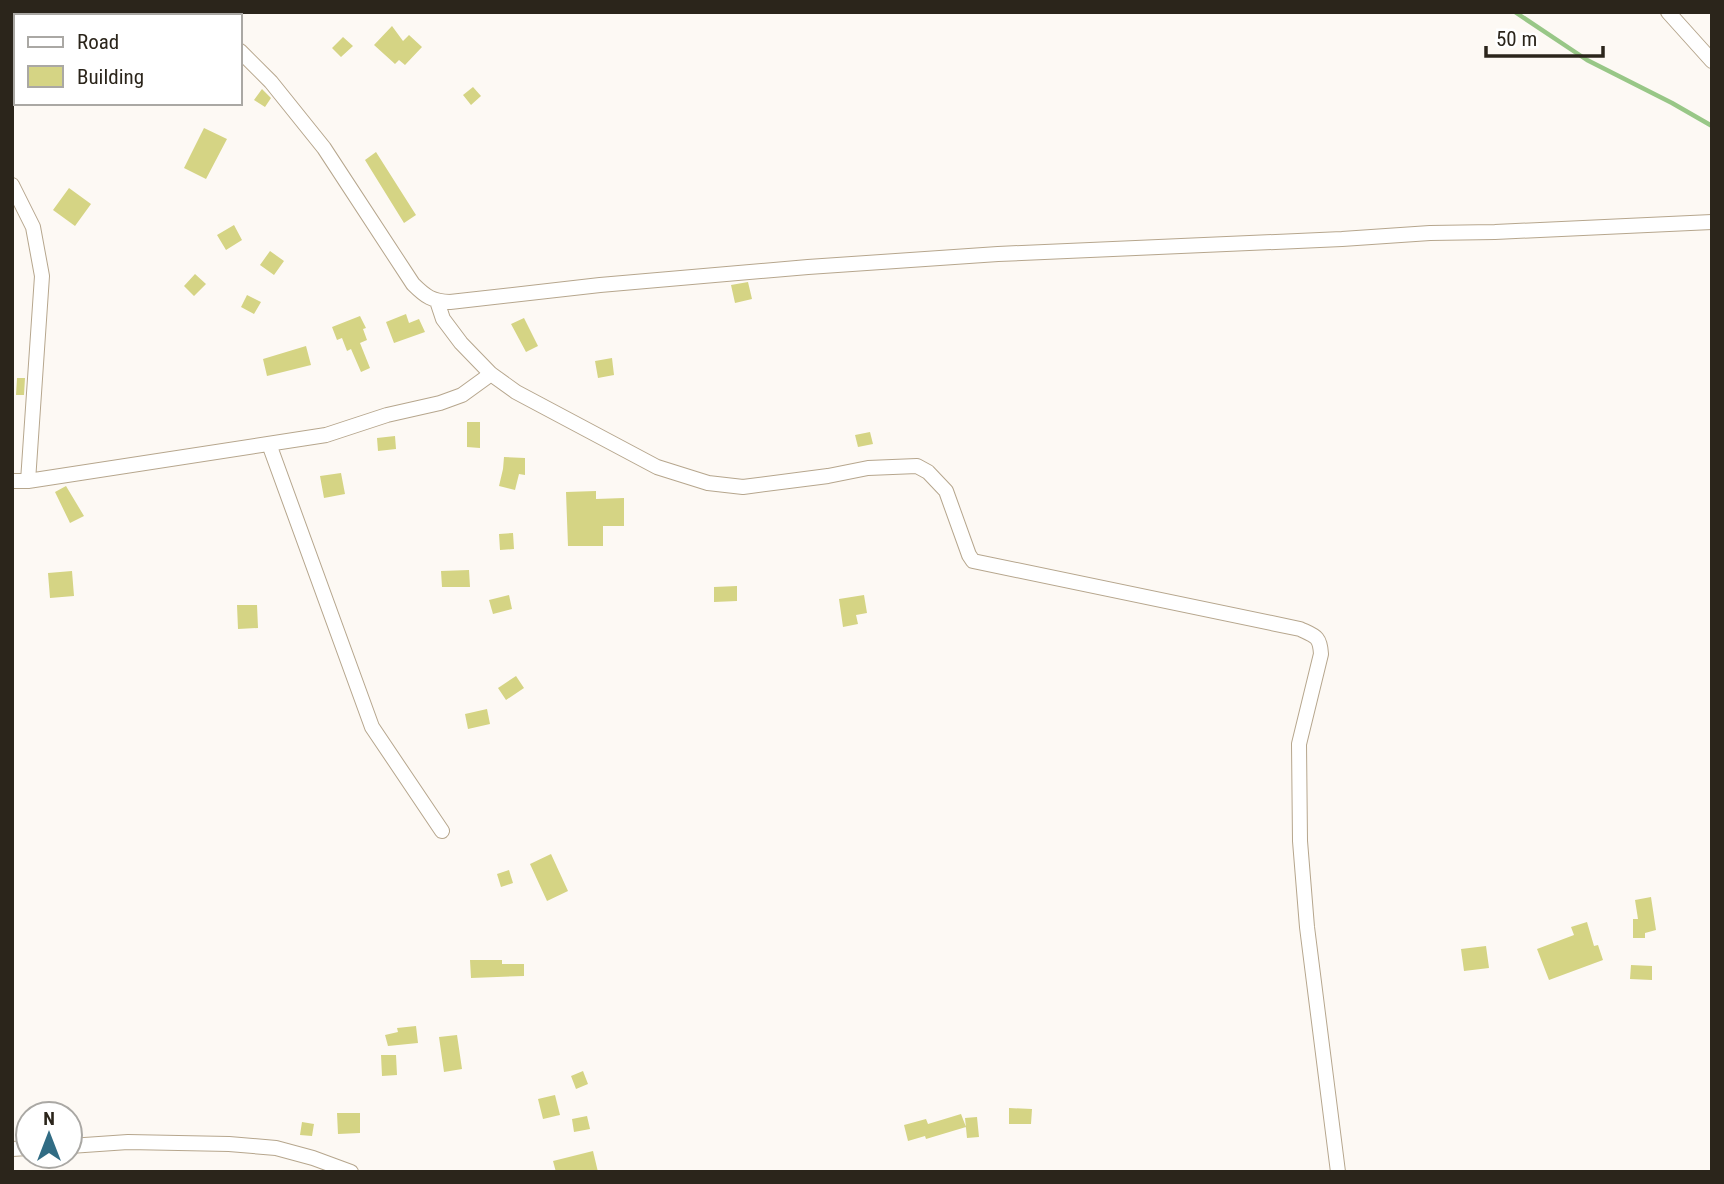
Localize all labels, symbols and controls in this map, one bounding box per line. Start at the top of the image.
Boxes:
legend [14,14,242,105]
scale bar [1486,14,1603,58]
text: 50 m [1496,27,1537,51]
text: Road [77,30,119,54]
text: Building [77,65,144,89]
north arrow [14,1100,84,1170]
text: N [43,1107,55,1130]

